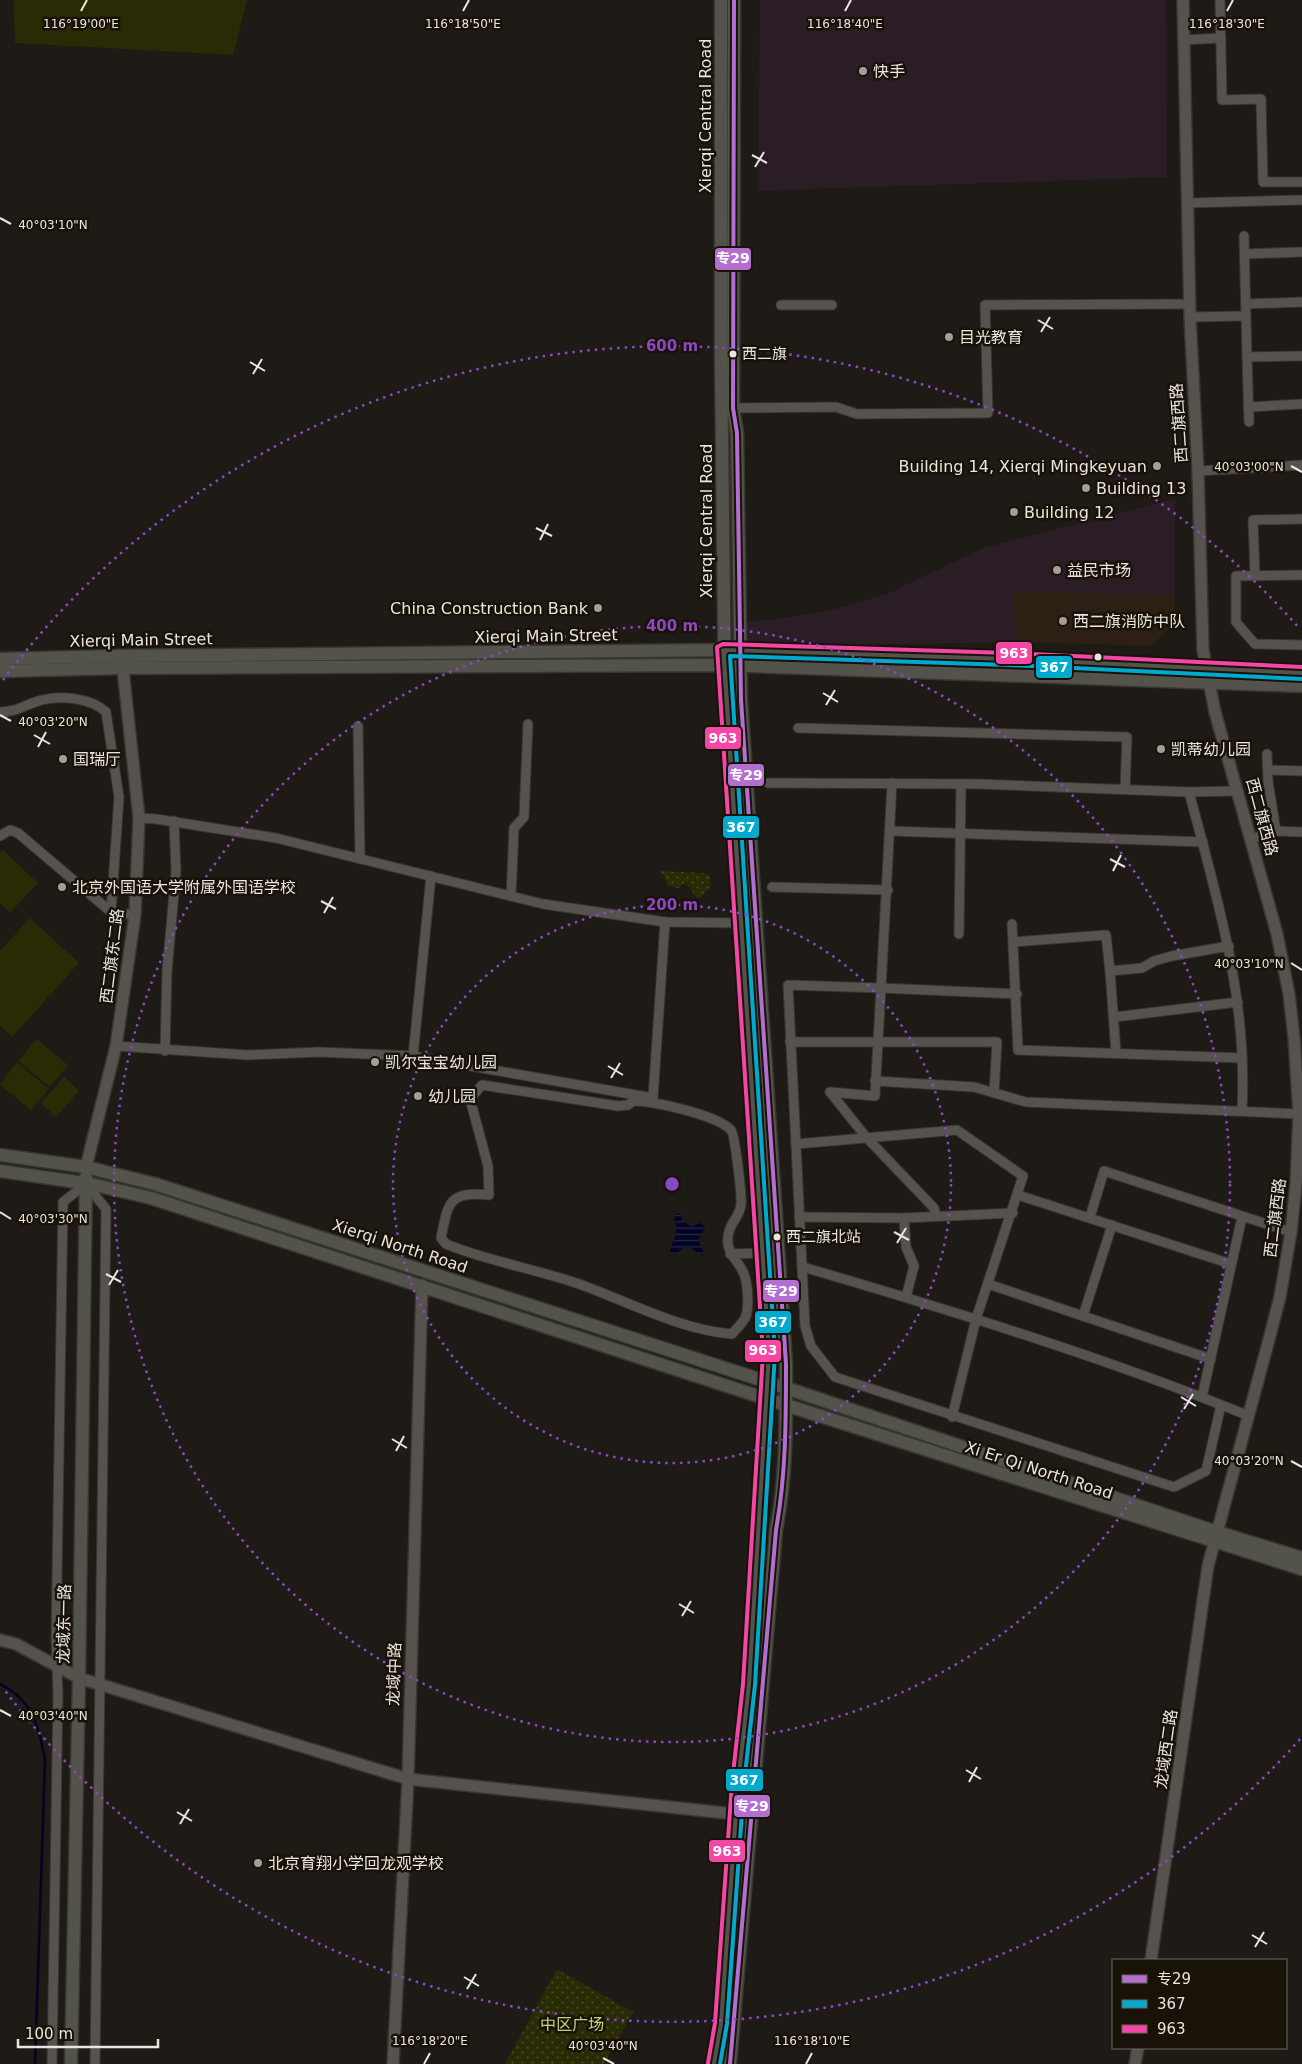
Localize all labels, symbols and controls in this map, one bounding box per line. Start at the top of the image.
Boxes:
text: 116°19'00"E [43,17,119,31]
text: 116°18'50"E [425,17,501,31]
text: 116°18'40"E [807,17,883,31]
text: 116°18'30"E [1189,17,1265,31]
street label: Xierqi Central Road [696,39,715,193]
place label: 快手 [873,62,905,81]
marker: 快手 [857,65,869,77]
text: 40°03'10"N [18,218,88,232]
line badge: 专29 [714,247,752,271]
text: 专29 [716,250,750,266]
place label: 目光教育 [959,328,1023,347]
marker: 目光教育 [943,331,955,343]
text: 600 m [646,337,698,355]
place label: 西二旗 [742,345,787,363]
marker: 西二旗 [728,349,738,359]
street label: 西二旗西路 [1167,382,1191,464]
street label: Xierqi Central Road [697,444,716,598]
place label: Building 14, Xierqi Mingkeyuan [899,457,1147,476]
marker: Building 14, Xierqi Mingkeyuan [1151,460,1163,472]
text: 40°03'00"N [1214,460,1284,474]
place label: Building 13 [1096,479,1186,498]
marker: Building 13 [1080,482,1092,494]
place label: Building 12 [1024,503,1114,522]
marker: Building 12 [1008,506,1020,518]
place label: 益民市场 [1067,561,1131,580]
marker: 益民市场 [1051,564,1063,576]
place label: China Construction Bank [390,599,589,618]
marker: China Construction Bank [592,602,604,614]
place label: 西二旗消防中队 [1073,612,1185,631]
marker: 西二旗消防中队 [1057,615,1069,627]
text: 400 m [646,617,698,635]
street label: Xierqi Main Street [474,625,618,647]
street label: Xierqi Main Street [69,629,213,651]
line badge: 963 [995,641,1033,665]
text: 963 [999,645,1029,661]
unlabelled marker [1093,652,1103,662]
line badge: 367 [1035,655,1073,679]
text: 367 [1039,659,1069,675]
text: 40°03'20"N [18,715,88,729]
line badge: 963 [704,726,742,750]
text: 963 [708,730,738,746]
place label: 凯蒂幼儿园 [1171,740,1251,759]
marker: 凯蒂幼儿园 [1155,743,1167,755]
place label: 国瑞厅 [73,750,121,769]
marker: 国瑞厅 [57,753,69,765]
line badge: 专29 [727,763,765,787]
text: 专29 [729,767,763,783]
street label: 西二旗西路 [1242,776,1282,858]
line badge: 367 [722,815,760,839]
text: 367 [726,819,756,835]
place label: 北京外国语大学附属外国语学校 [72,878,296,897]
marker: 北京外国语大学附属外国语学校 [56,881,68,893]
text: 200 m [646,896,698,914]
street label: 西二旗东二路 [97,907,127,1005]
text: 40°03'10"N [1214,957,1284,971]
place label: 凯尔宝宝幼儿园 [385,1053,497,1072]
marker: 凯尔宝宝幼儿园 [369,1056,381,1068]
place label: 幼儿园 [428,1087,476,1106]
marker: 幼儿园 [412,1090,424,1102]
centre of rings [663,1175,681,1193]
street label: 西二旗西路 [1261,1177,1289,1259]
text: 40°03'30"N [18,1212,88,1226]
street label: Xierqi North Road [330,1215,470,1277]
place label: 西二旗北站 [786,1228,861,1246]
marker: 西二旗北站 [772,1232,782,1242]
line badge: 专29 [762,1279,800,1303]
text: 专29 [764,1283,798,1299]
line badge: 367 [754,1310,792,1334]
text: 367 [758,1314,788,1330]
line badge: 963 [744,1339,782,1363]
text: 963 [748,1342,778,1358]
street label: Xi Er Qi North Road [963,1437,1115,1503]
text: 40°03'20"N [1214,1454,1284,1468]
street label: 龙域东一路 [54,1584,74,1664]
street label: 龙域中路 [383,1642,405,1706]
street label: 龙域西二路 [1151,1708,1181,1790]
text: 40°03'40"N [18,1709,88,1723]
line badge: 367 [725,1768,764,1792]
text: 367 [729,1772,759,1788]
line badge: 专29 [733,1794,771,1818]
text: 专29 [735,1798,769,1814]
line badge: 963 [708,1839,746,1863]
text: 963 [712,1843,742,1859]
place label: 北京育翔小学回龙观学校 [268,1854,444,1873]
marker: 北京育翔小学回龙观学校 [252,1857,264,1869]
legend [1112,1959,1287,2049]
text: 专29 [1157,1970,1191,1988]
text: 367 [1157,1995,1186,2013]
park label: 中区广场 [540,2015,604,2034]
scale bar [18,2016,158,2048]
text: 963 [1157,2020,1186,2038]
text: 100 m [25,2025,73,2043]
text: 116°18'20"E [392,2034,468,2048]
text: 116°18'10"E [774,2034,850,2048]
text: 40°03'40"N [568,2039,638,2053]

